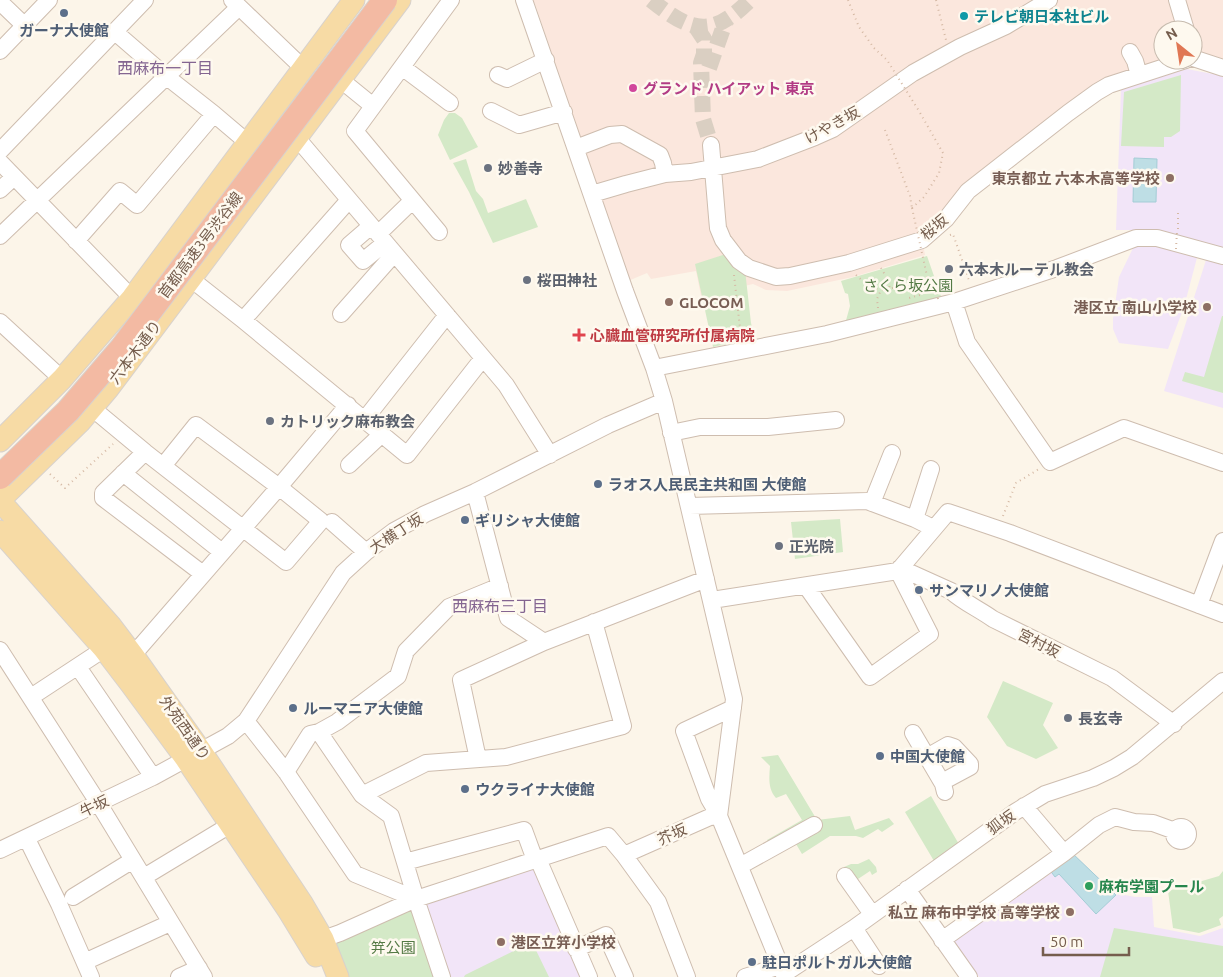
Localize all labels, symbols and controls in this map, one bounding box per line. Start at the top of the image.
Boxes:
marker: ガーナ大使館 [58,7,70,19]
place label: テレビ朝日本社ビル [974,8,1109,25]
marker: テレビ朝日本社ビル [958,10,970,22]
north arrow [1153,20,1203,70]
place label: ガーナ大使館 [19,22,109,39]
text: N [1163,24,1180,43]
district label: 西麻布一丁目 [117,59,213,77]
place label: グランド ハイアット 東京 [643,80,815,97]
marker: グランド ハイアット 東京 [627,82,639,94]
street label: けやき坂 [802,103,862,147]
place label: 妙善寺 [498,160,543,177]
marker: 妙善寺 [482,162,494,174]
place label: 東京都立 六本木高等学校 [991,170,1160,187]
marker: 東京都立 六本木高等学校 [1164,172,1176,184]
street label: 首都高速3号渋谷線 [155,189,245,301]
street label: 桜坂 [917,211,951,243]
place label: 六本木ルーテル教会 [959,261,1094,278]
marker: 六本木ルーテル教会 [943,263,955,275]
place label: 桜田神社 [537,272,597,289]
marker: 桜田神社 [521,274,533,286]
park label: さくら坂公園 [863,277,953,294]
place label: GLOCOM [679,294,744,311]
marker: GLOCOM [663,296,675,308]
place label: 港区立 南山小学校 [1073,299,1197,316]
marker: 港区立 南山小学校 [1201,301,1213,313]
street label: 六本木通り [106,317,164,387]
place label: 心臓血管研究所付属病院 [590,327,755,344]
marker: 心臓血管研究所付属病院 [572,328,586,342]
place label: カトリック麻布教会 [280,413,415,430]
marker: カトリック麻布教会 [264,415,276,427]
place label: ラオス人民民主共和国 大使館 [608,476,807,493]
marker: ラオス人民民主共和国 大使館 [592,478,604,490]
street label: 大横丁坂 [366,510,426,556]
place label: ギリシャ大使館 [475,512,580,529]
marker: ギリシャ大使館 [459,514,471,526]
place label: 正光院 [789,538,834,555]
marker: 正光院 [773,540,785,552]
place label: サンマリノ大使館 [929,582,1049,599]
marker: サンマリノ大使館 [913,584,925,596]
district label: 西麻布三丁目 [452,597,548,615]
street label: 宮村坂 [1015,625,1063,661]
street label: 外苑西通り [157,692,213,764]
place label: ルーマニア大使館 [303,700,423,717]
marker: ルーマニア大使館 [287,702,299,714]
place label: 長玄寺 [1078,710,1123,727]
marker: 長玄寺 [1062,712,1074,724]
place label: 中国大使館 [890,748,965,765]
marker: 中国大使館 [874,750,886,762]
place label: ウクライナ大使館 [475,781,595,798]
marker: ウクライナ大使館 [459,783,471,795]
street label: 牛坂 [77,792,111,820]
street label: 狐坂 [984,806,1018,838]
street label: 芥坂 [655,820,689,848]
place label: 麻布学園プール [1099,878,1204,895]
marker: 麻布学園プール [1083,880,1095,892]
place label: 私立 麻布中学校 高等学校 [888,904,1060,921]
marker: 私立 麻布中学校 高等学校 [1064,906,1076,918]
scale bar [1043,924,1129,956]
text: 50 m [1050,933,1083,950]
place label: 港区立笄小学校 [511,934,616,951]
marker: 港区立笄小学校 [495,936,507,948]
park label: 笄公園 [370,939,416,956]
place label: 駐日ポルトガル大使館 [762,954,912,971]
marker: 駐日ポルトガル大使館 [746,956,758,968]

